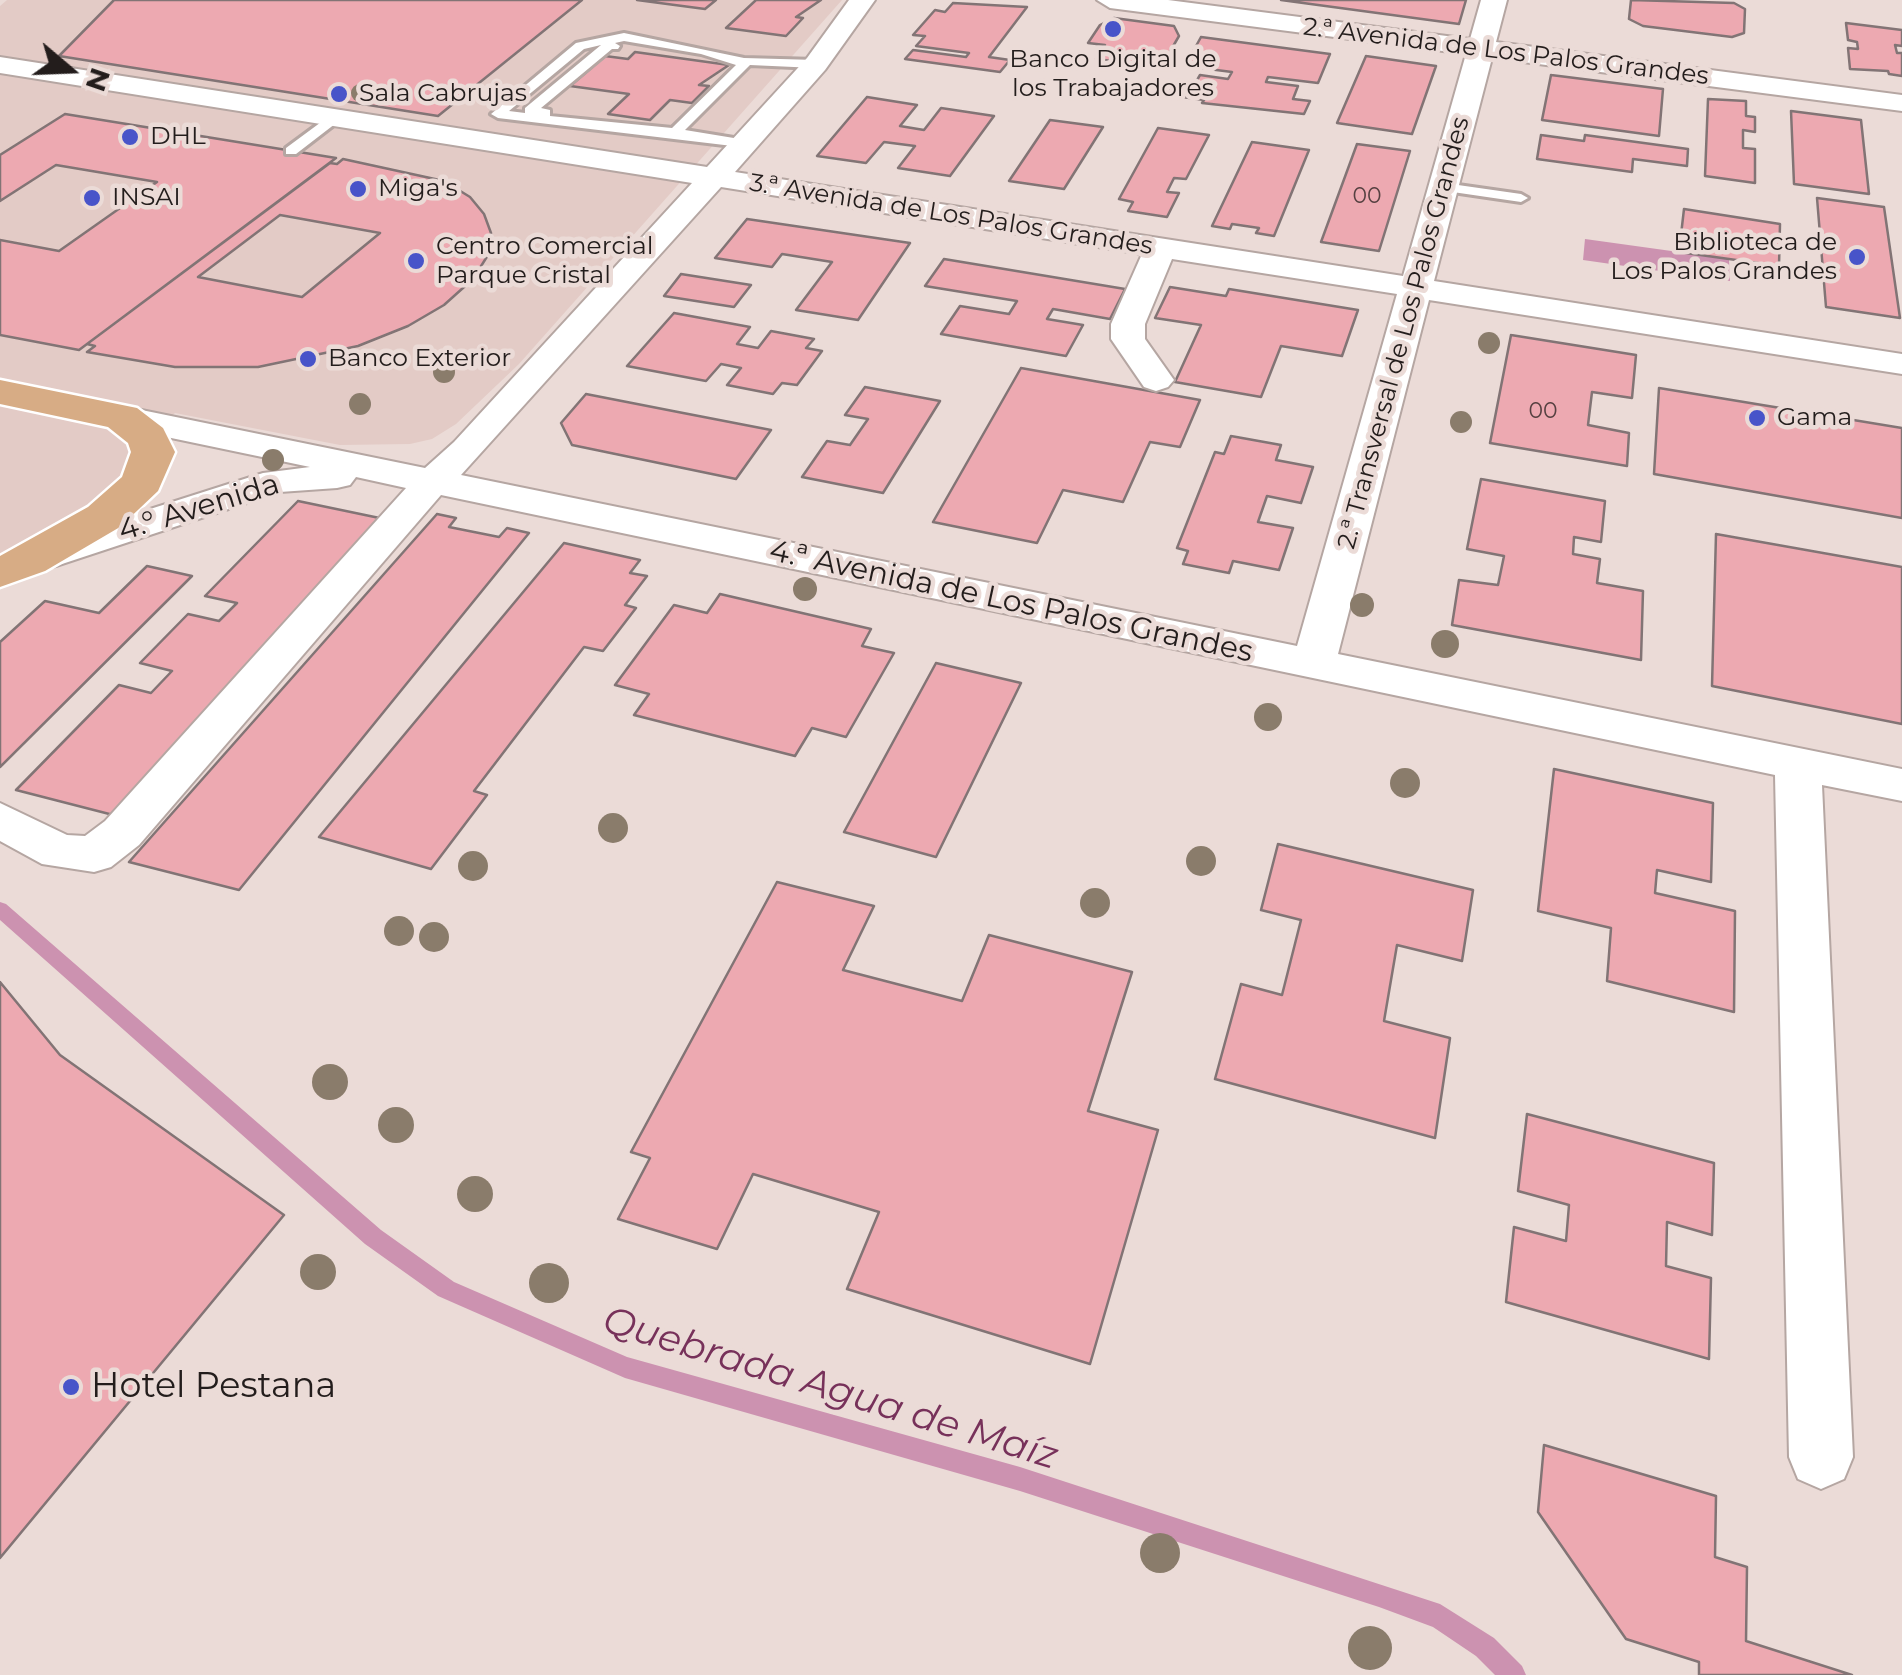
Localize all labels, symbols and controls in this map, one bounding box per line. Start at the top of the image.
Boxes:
street label: 2.ª Avenida de Los Palos Grandes [1302,12,1710,92]
marker: Banco Digital de los Trabajadores [1102,18,1124,40]
north arrow [20,20,120,120]
place label: Banco Digital de los Trabajadores [1009,45,1217,104]
text: N [79,64,118,96]
place label: Sala Cabrujas [359,79,527,109]
marker: Sala Cabrujas [328,83,350,105]
street label: 2.ª Transversal de Los Palos Grandes [1332,114,1476,552]
place label: DHL [150,122,206,152]
marker: DHL [119,126,141,148]
street label: 3.ª Avenida de Los Palos Grandes [747,168,1155,262]
place label: Miga's [378,174,458,204]
marker: Miga's [347,178,369,200]
place label: INSAI [112,183,181,213]
house number: 00 [1352,184,1382,210]
marker: INSAI [81,187,103,209]
place label: Biblioteca de Los Palos Grandes [1610,228,1837,287]
place label: Centro Comercial Parque Cristal [436,232,653,291]
marker: Biblioteca de Los Palos Grandes [1846,246,1868,268]
marker: Centro Comercial Parque Cristal [405,250,427,272]
place label: Banco Exterior [328,344,511,374]
marker: Banco Exterior [297,348,319,370]
house number: 00 [1528,399,1558,425]
place label: Gama [1777,403,1852,433]
marker: Gama [1746,407,1768,429]
street label: 4.° Avenida [114,466,284,550]
street label: 4.ª Avenida de Los Palos Grandes [766,533,1256,671]
water label: Quebrada Agua de Maíz [597,1298,1063,1480]
place label: Hotel Pestana [91,1366,336,1408]
marker: Hotel Pestana [60,1376,82,1398]

